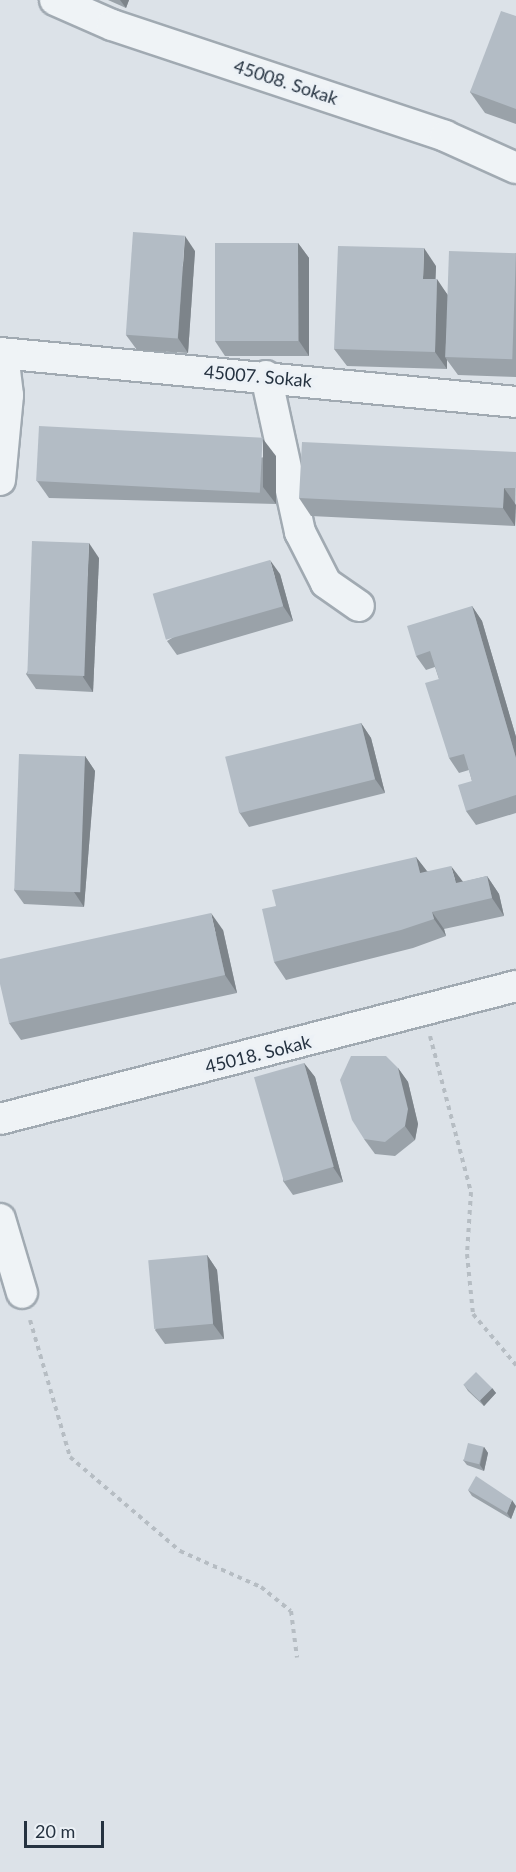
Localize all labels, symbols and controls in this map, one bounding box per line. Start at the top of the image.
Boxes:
street label: 45008. Sokak [231,55,341,109]
street label: 45007. Sokak [203,361,313,391]
street label: 45018. Sokak [203,1030,313,1078]
scale bar [27,1809,106,1847]
text: 20 m [35,1820,75,1842]

